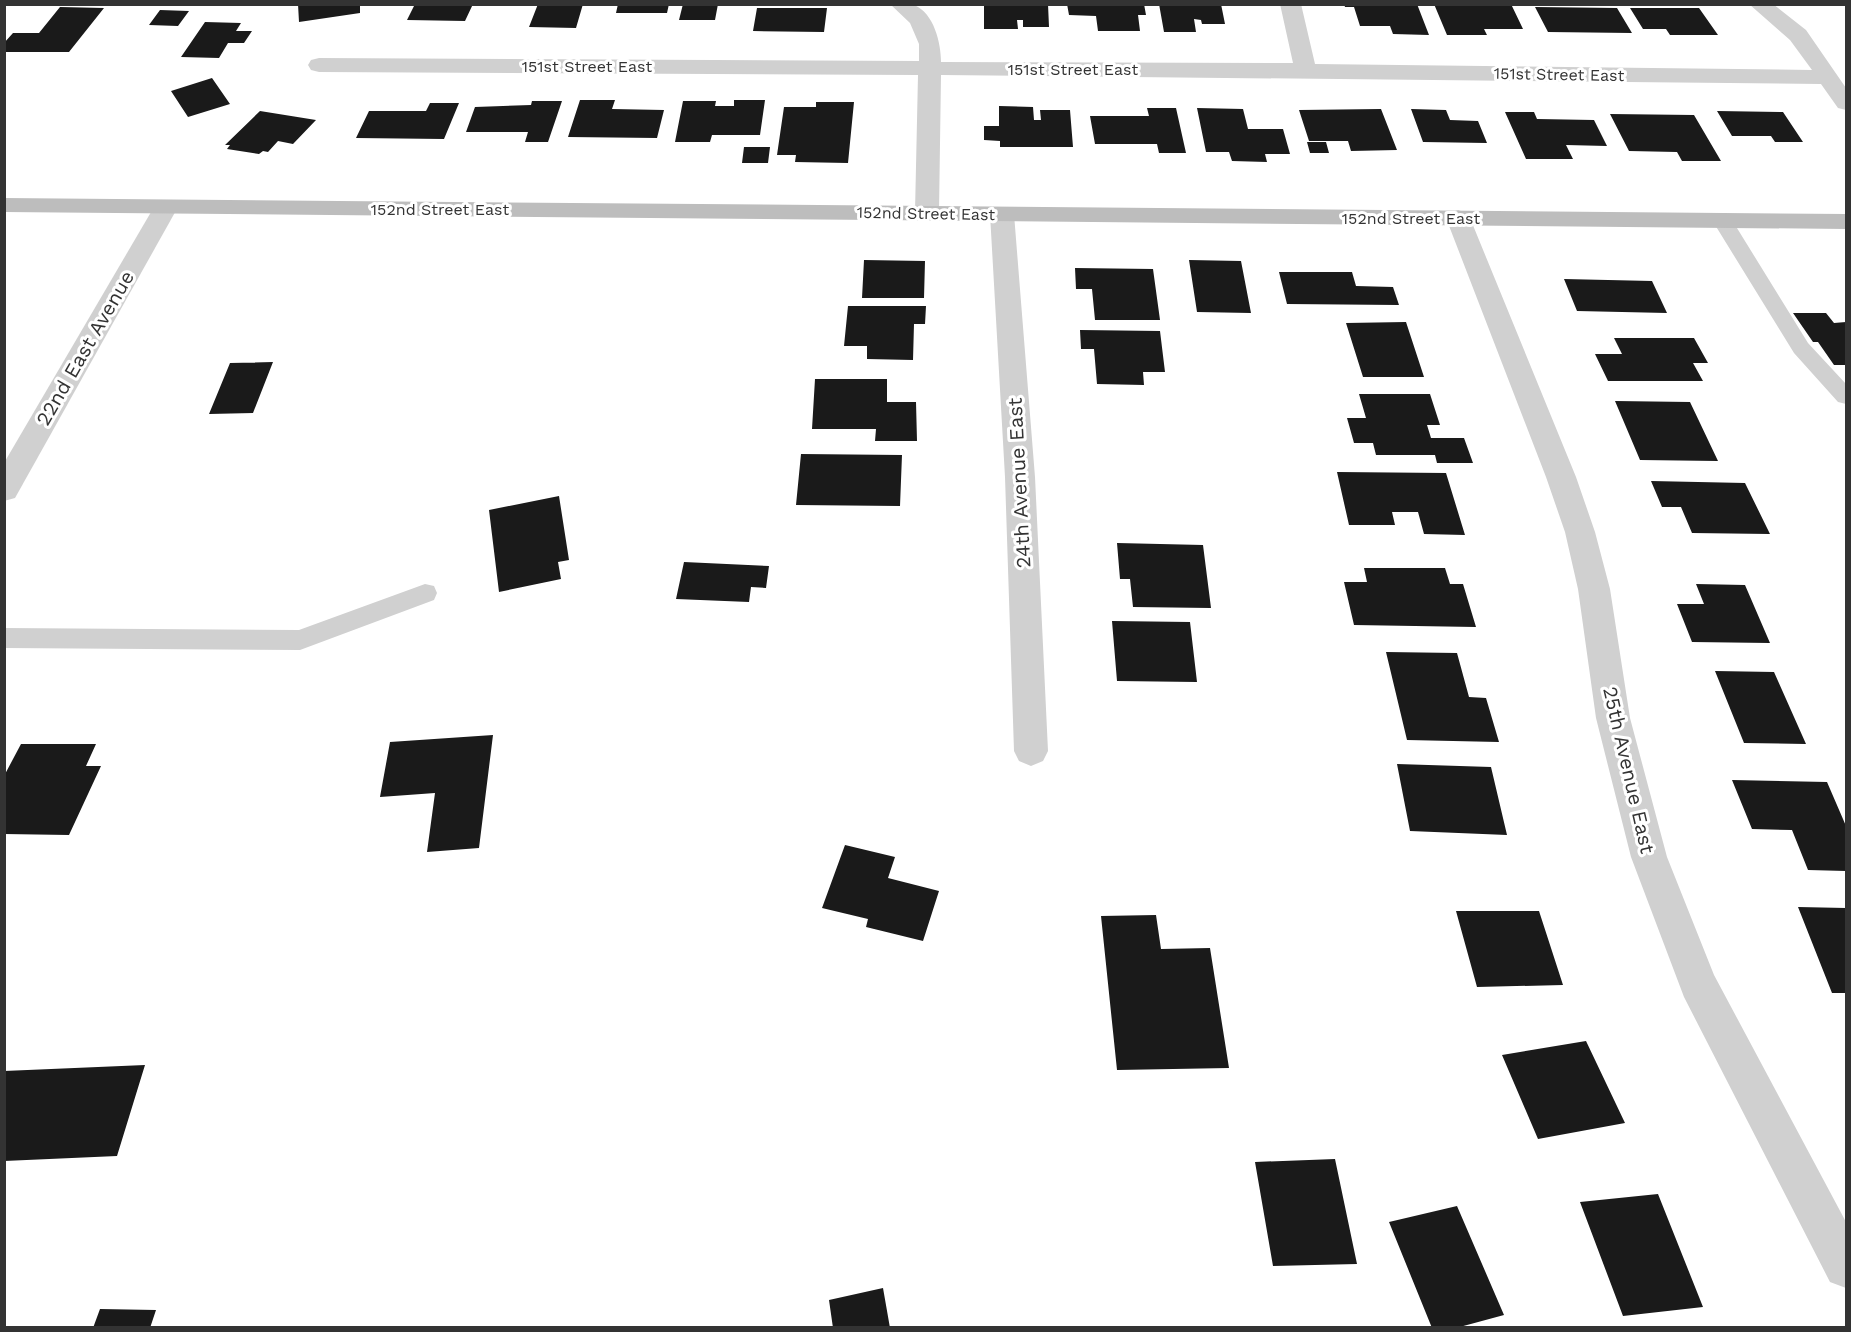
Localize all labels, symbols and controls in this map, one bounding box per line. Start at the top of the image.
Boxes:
street label: 151st Street East [522,57,652,76]
street label: 151st Street East [1008,60,1138,79]
street label: 151st Street East [1494,64,1625,85]
street label: 152nd Street East [371,200,509,219]
street label: 152nd Street East [857,203,996,224]
street label: 152nd Street East [1342,209,1480,228]
street label: 22nd East Avenue [31,266,139,430]
street label: 24th Avenue East [1003,397,1035,569]
street label: 25th Avenue East [1598,684,1660,856]

